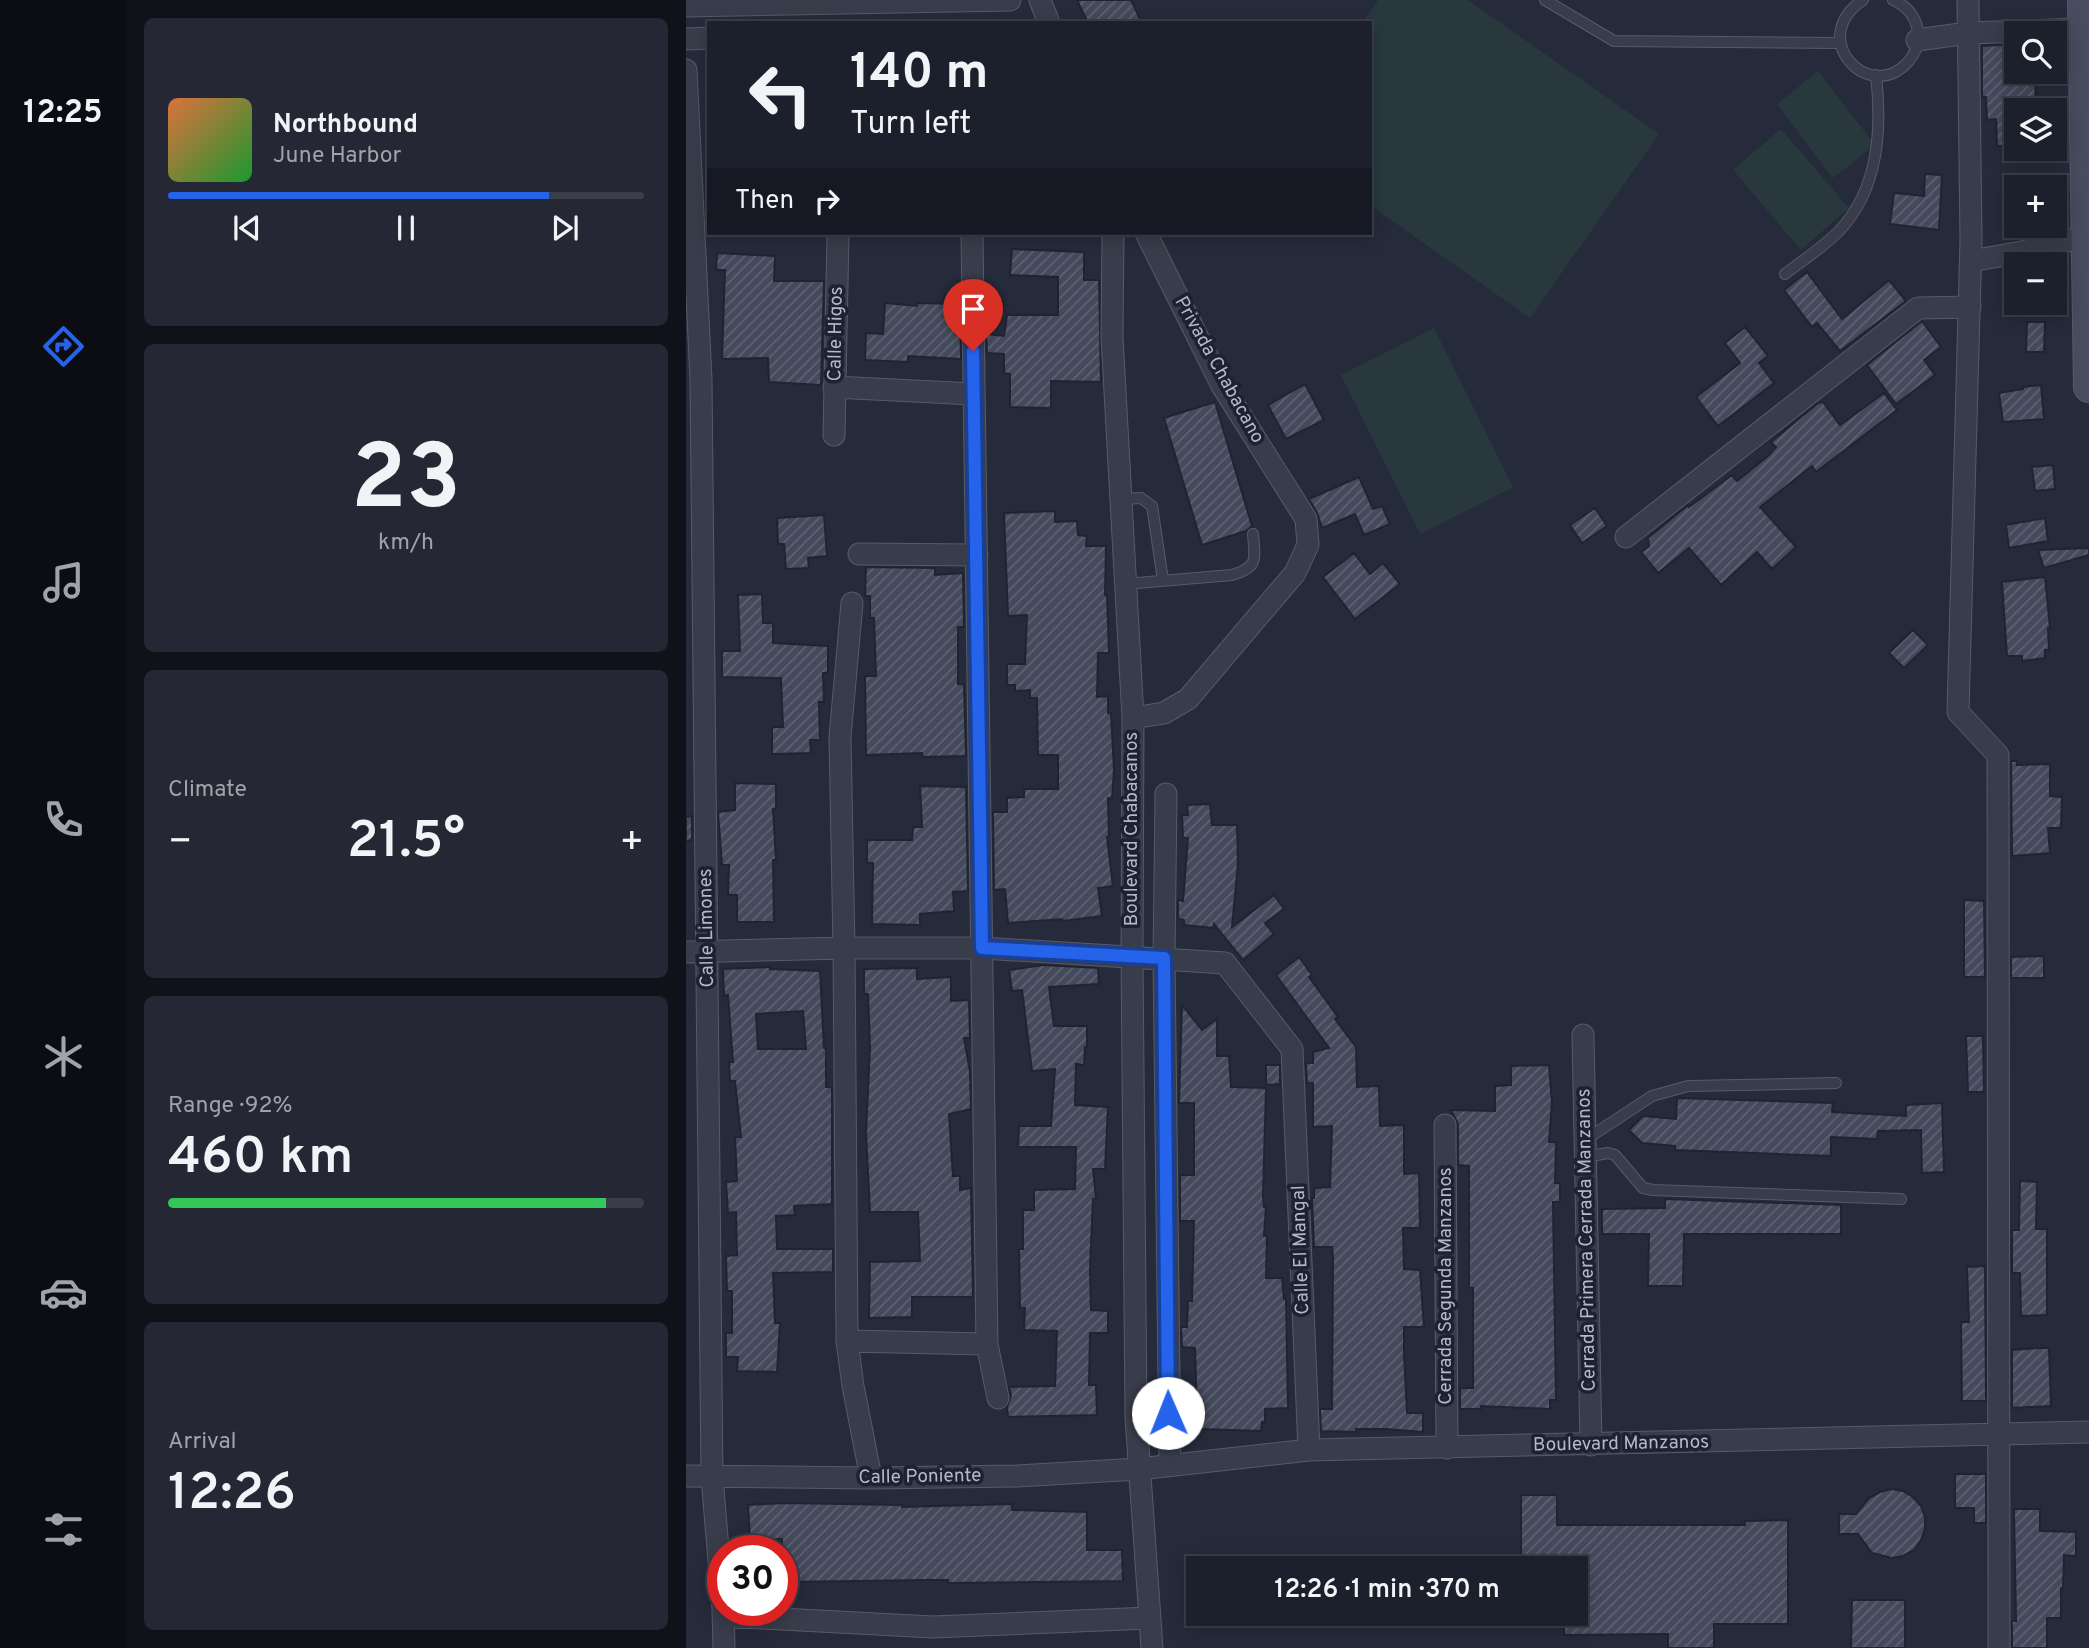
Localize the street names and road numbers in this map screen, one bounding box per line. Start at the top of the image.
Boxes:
street label: Calle Higos [823,286,849,382]
street label: Privada Chabacano [1169,292,1269,448]
street label: Boulevard Chabacanos [1120,732,1144,926]
street label: Calle Limones [694,868,720,988]
street label: Cerrada Primera Cerrada Manzanos [1572,1088,1602,1392]
street label: Cerrada Segunda Manzanos [1434,1167,1458,1405]
street label: Calle El Mangal [1287,1185,1315,1315]
street label: Boulevard Manzanos [1533,1430,1709,1458]
street label: Calle Poniente [858,1464,982,1490]

